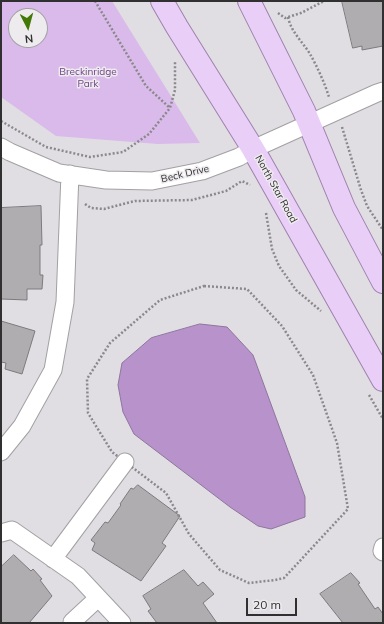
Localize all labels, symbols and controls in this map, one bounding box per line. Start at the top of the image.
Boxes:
north arrow [8,8,48,48]
text: N [24,32,34,46]
park label: Breckinridge Park [59,66,117,90]
street label: North Star Road [252,153,300,225]
street label: Beck Drive [160,163,210,185]
scale bar [248,590,299,616]
text: 20 m [253,597,281,612]

